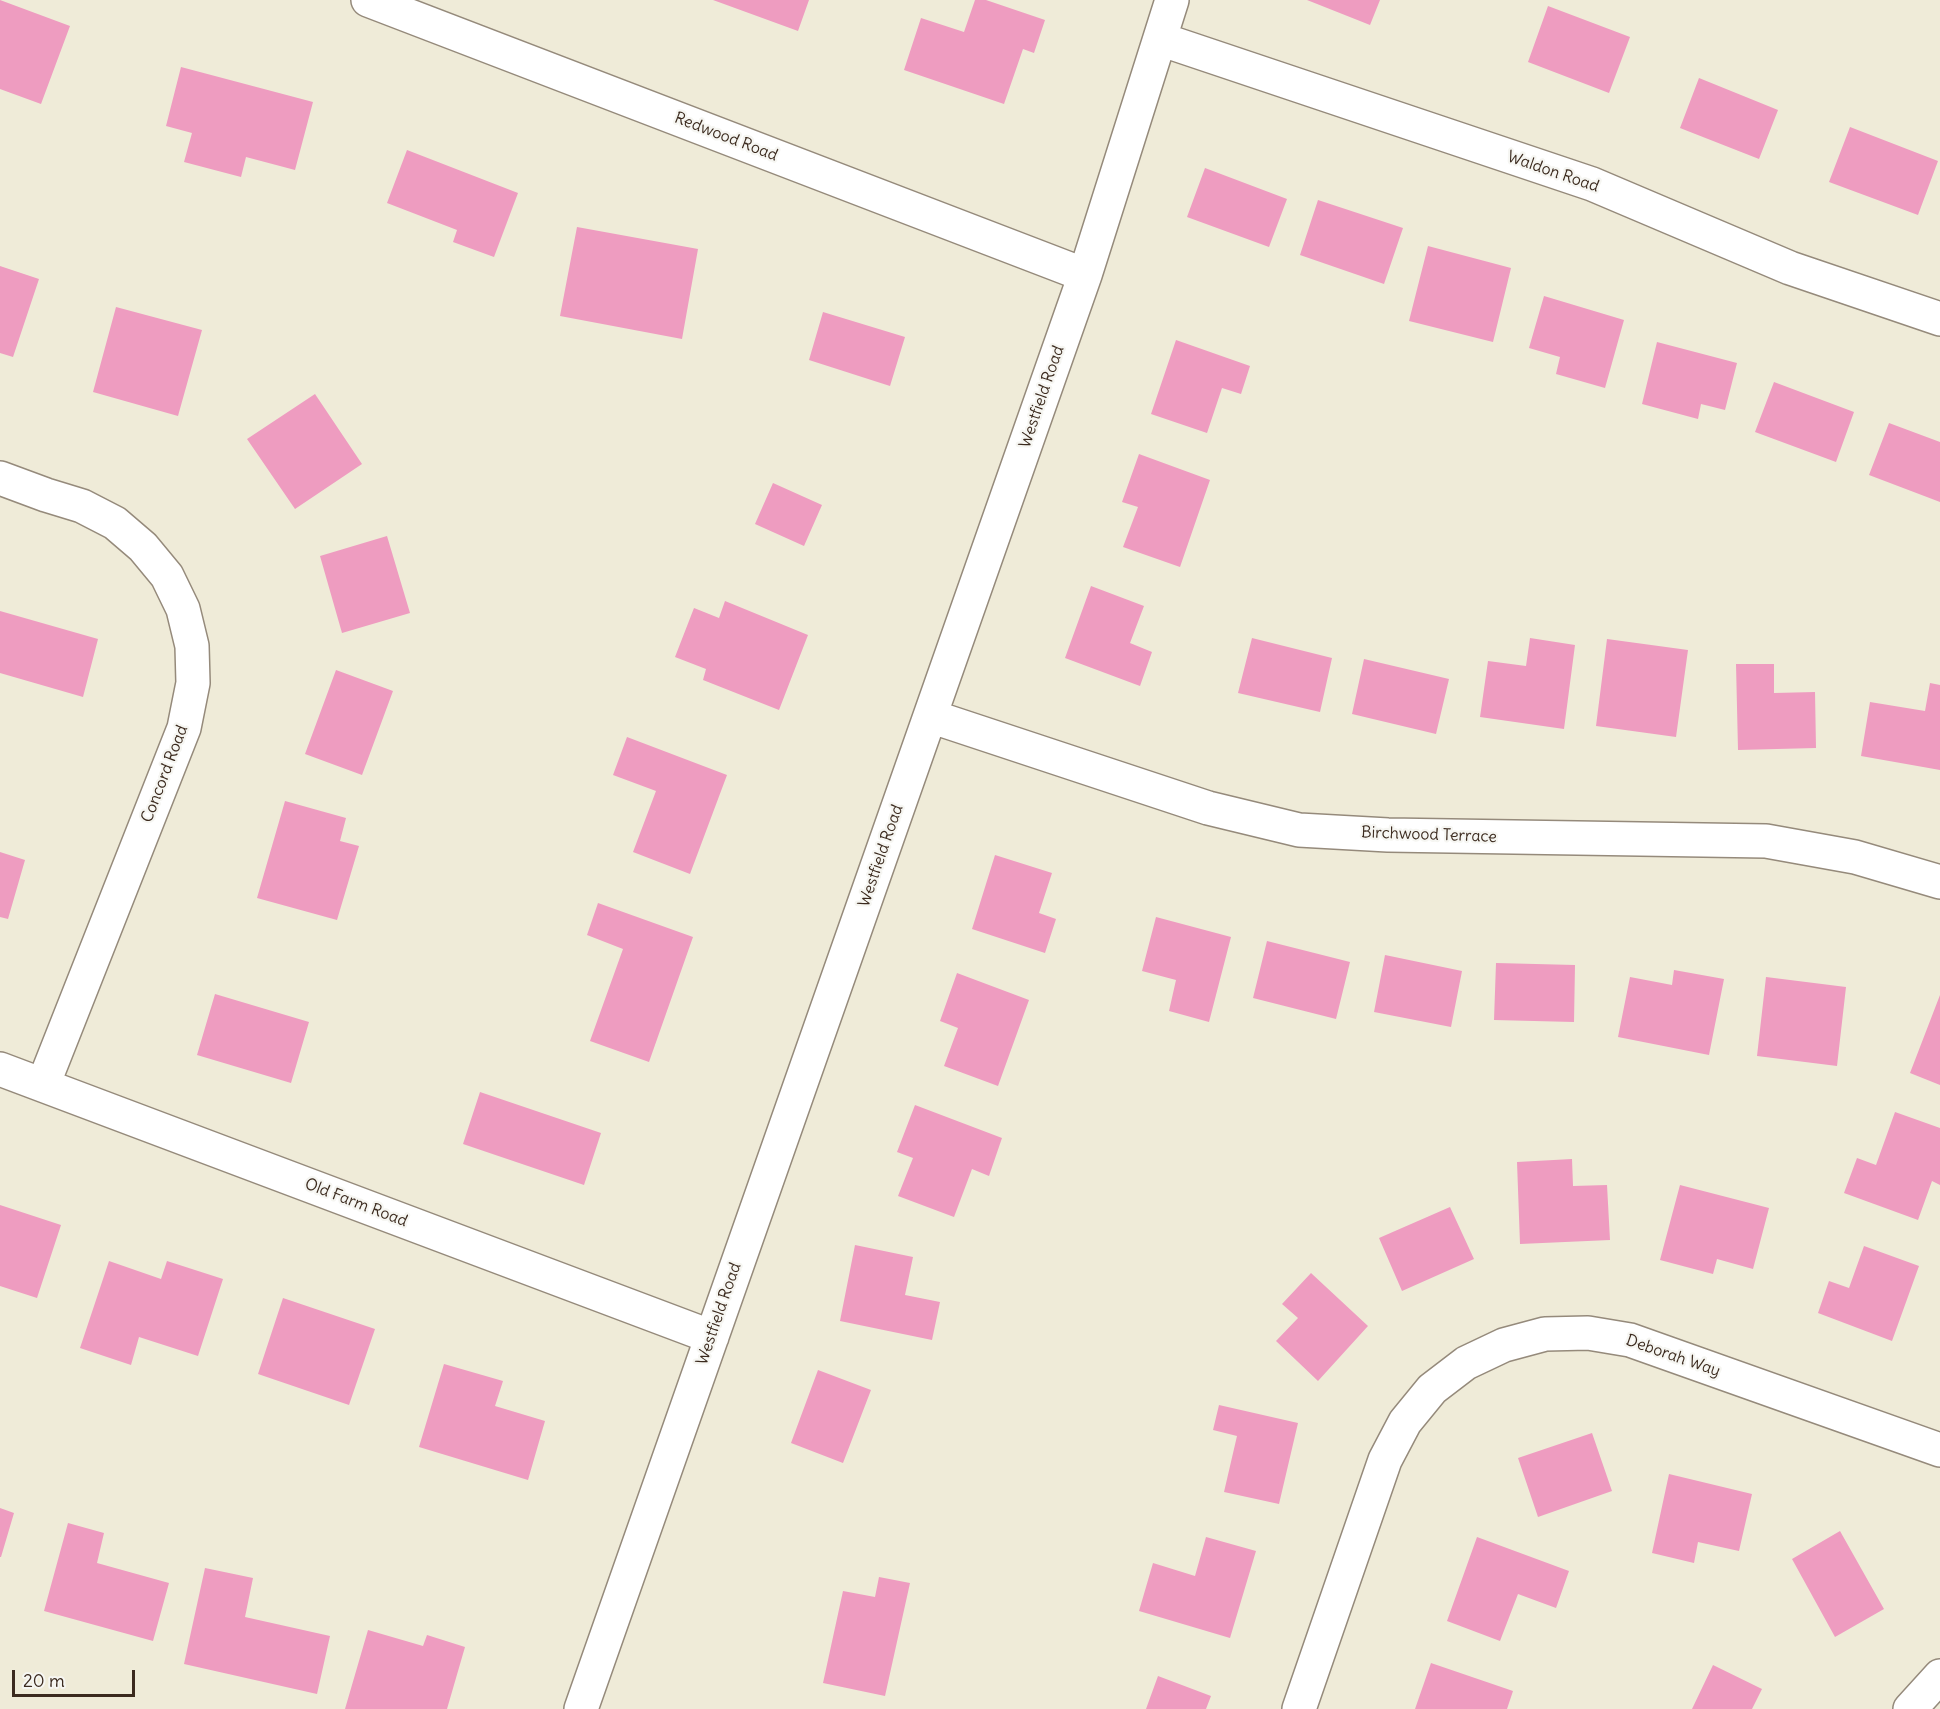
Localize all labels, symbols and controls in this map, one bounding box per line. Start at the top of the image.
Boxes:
street label: Redwood Road [672,108,780,166]
street label: Waldon Road [1505,147,1601,197]
street label: Westfield Road [1016,343,1068,451]
street label: Concord Road [138,723,192,825]
street label: Westfield Road [855,802,907,910]
street label: Birchwood Terrace [1361,823,1497,847]
street label: Old Farm Road [302,1175,410,1231]
street label: Westfield Road [693,1260,745,1368]
street label: Deborah Way [1623,1331,1723,1381]
scale bar [15,1658,138,1696]
text: 20 m [23,1669,65,1692]

